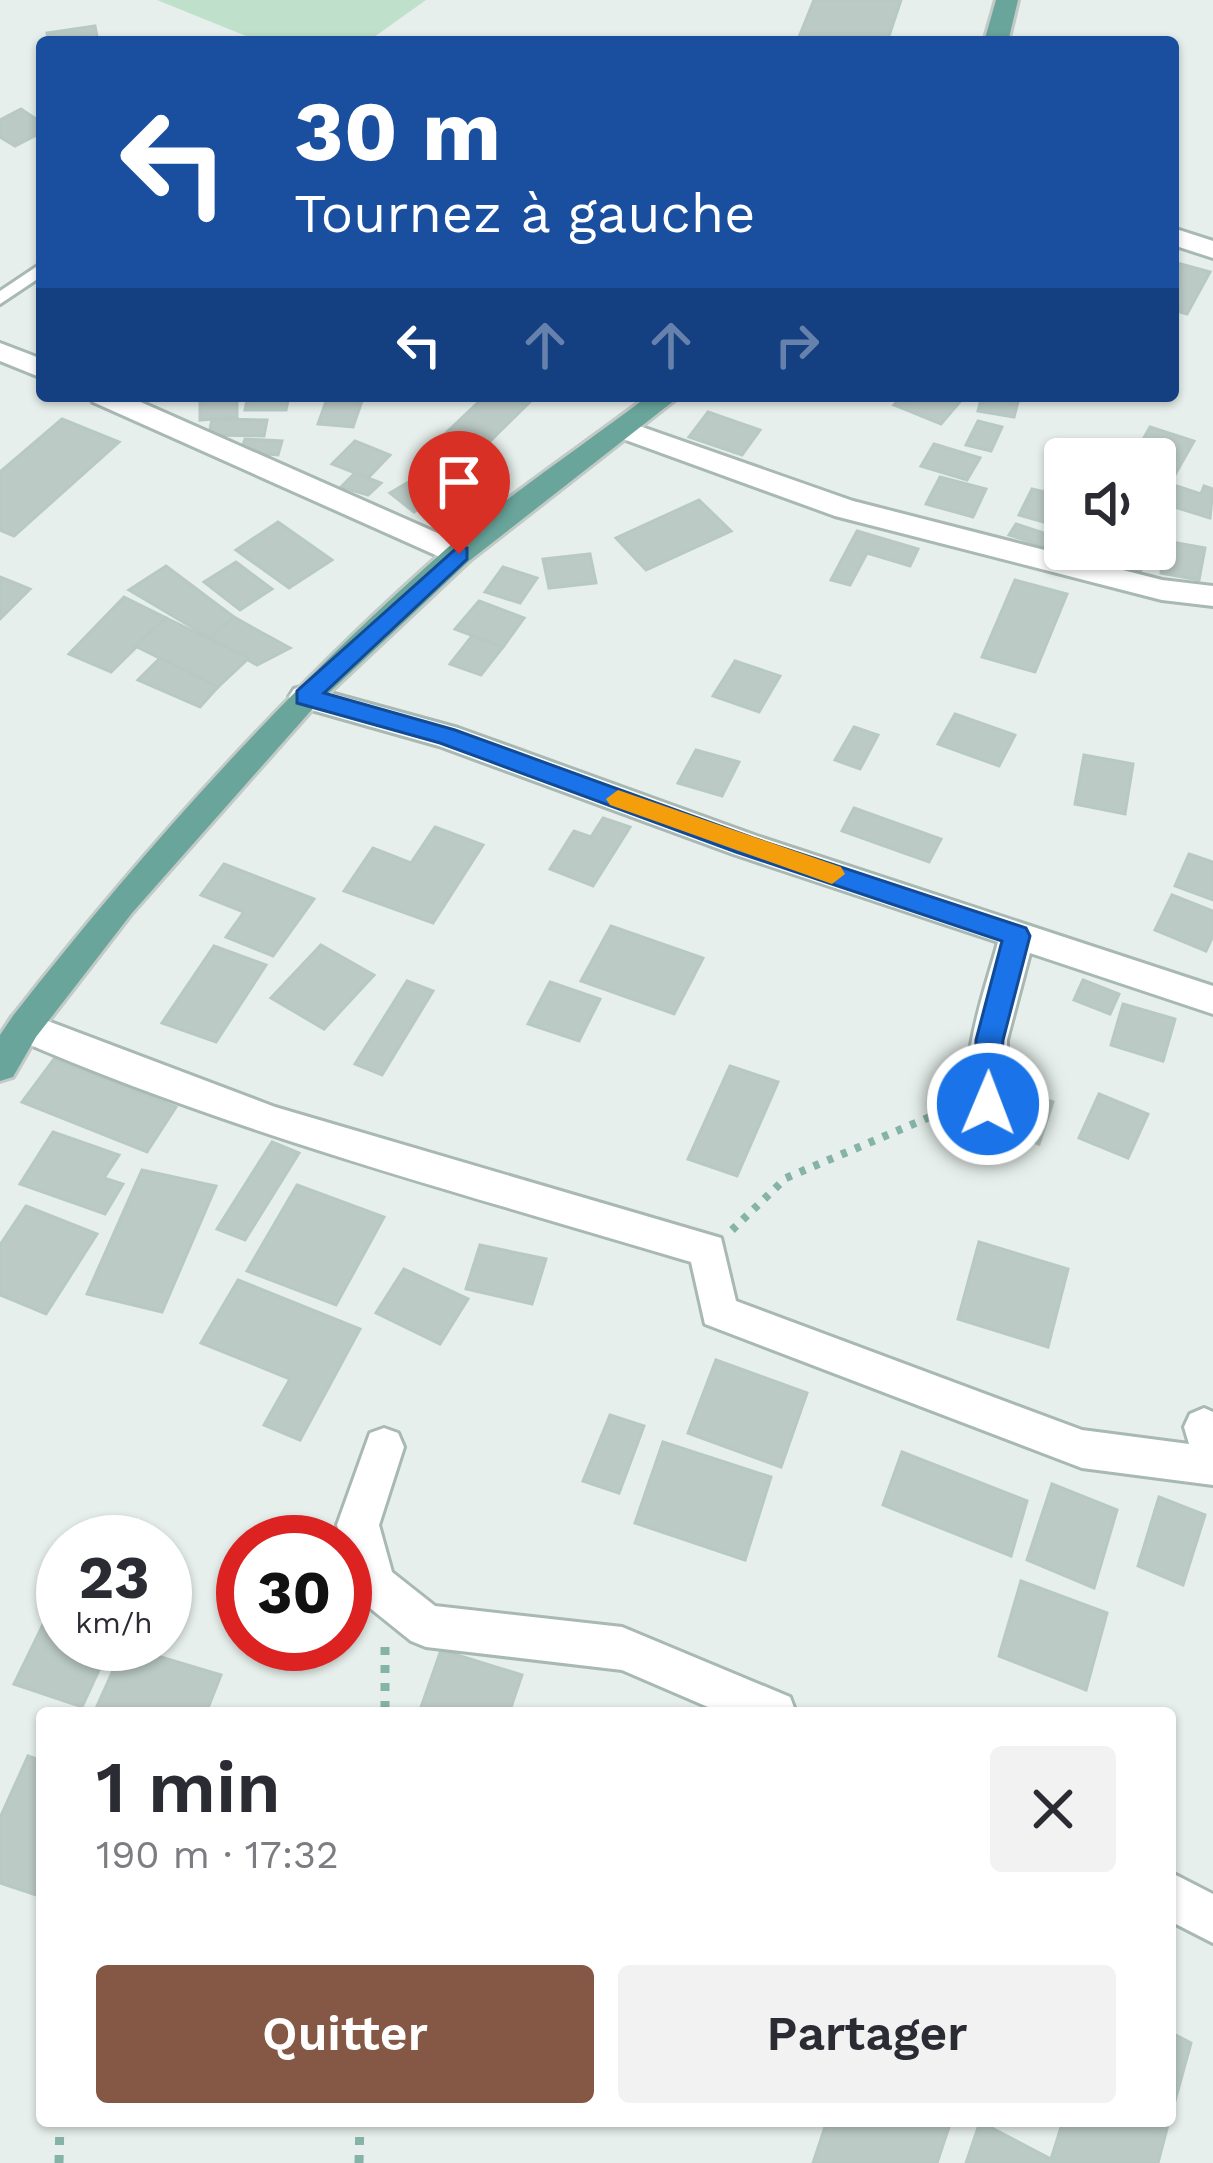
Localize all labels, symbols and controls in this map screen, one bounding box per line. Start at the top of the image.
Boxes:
text: 30 m [294,82,501,180]
icon: left [96,84,252,240]
text: Tournez à gauche [294,182,755,245]
icon: left [386,312,452,378]
icon: ahead [512,312,578,378]
icon: ahead [638,312,704,378]
icon: right [764,312,830,378]
pin [408,431,510,554]
map controls [1044,438,1176,570]
button: sound [1044,438,1176,570]
icon: arrive [426,449,492,515]
position arrow [925,1041,1051,1167]
speed limit sign: 30 [216,1515,372,1671]
text: 23 [78,1542,150,1613]
text: km/h [75,1605,153,1640]
text: 1 min [96,1745,281,1829]
button: close [990,1746,1116,1872]
text: 190 m · 17:32 [96,1832,339,1877]
button: Quitter [96,1965,594,2103]
button: Partager [618,1965,1116,2103]

